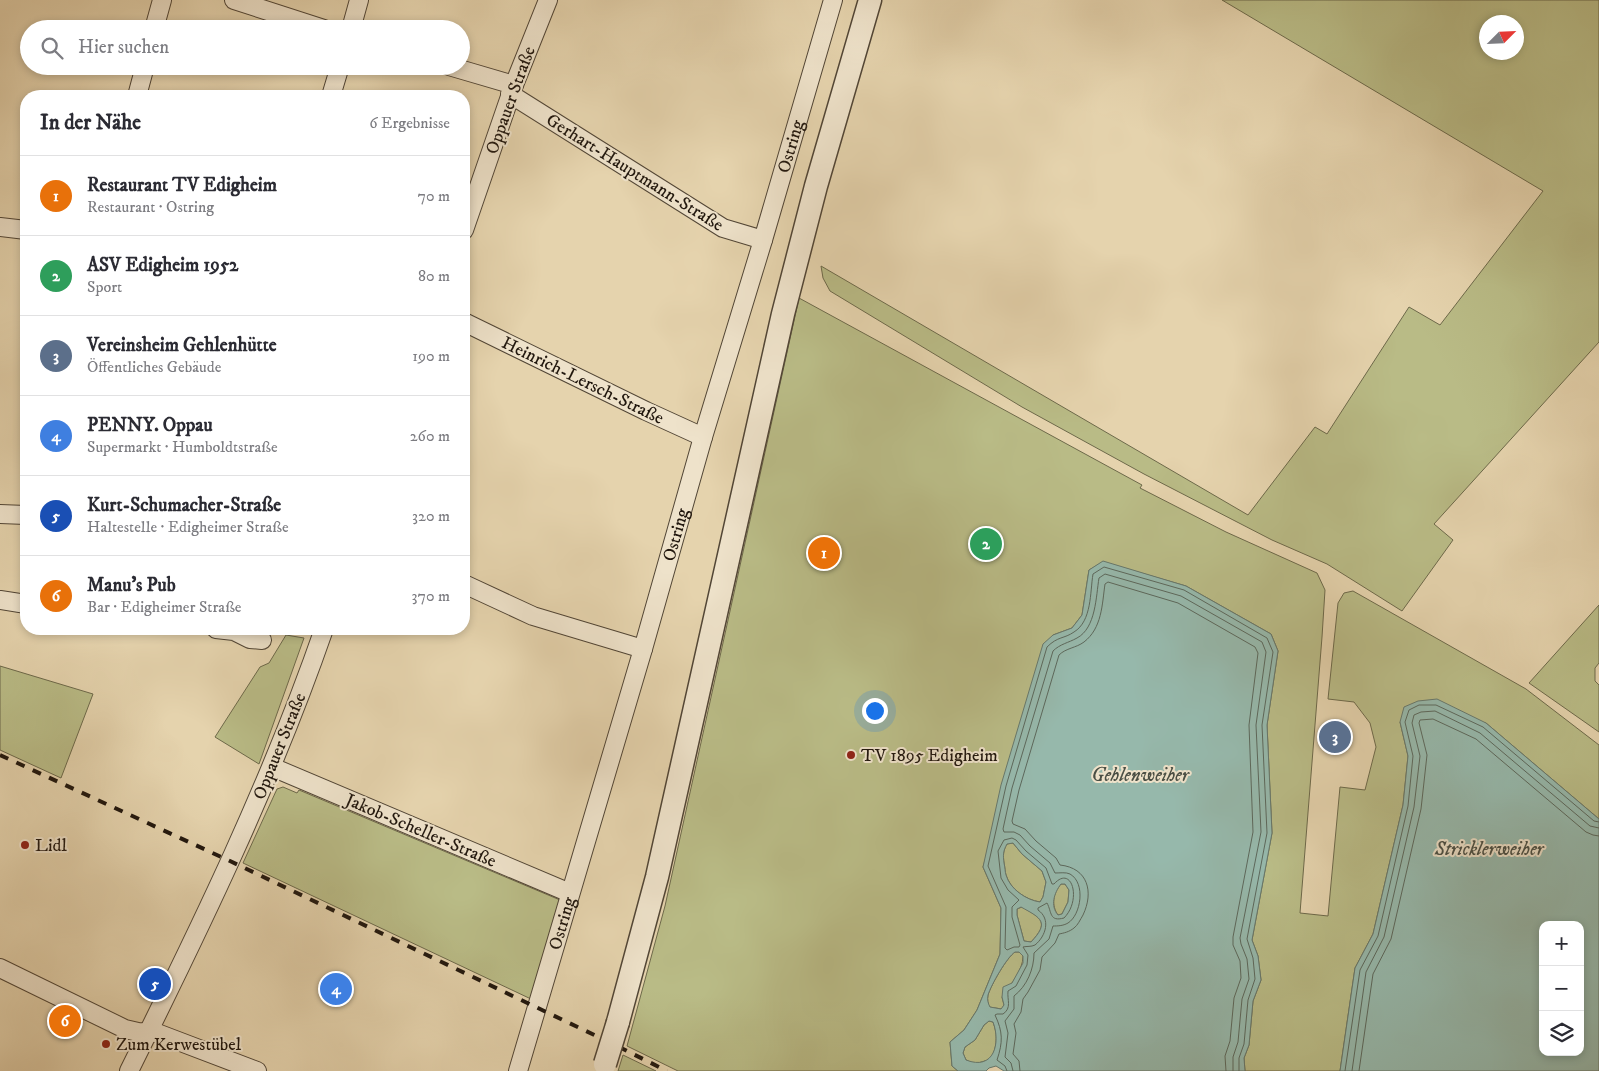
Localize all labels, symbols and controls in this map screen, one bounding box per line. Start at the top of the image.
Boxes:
north arrow [1479,15,1524,60]
search box [20,20,470,75]
icon: search [38,34,66,62]
text: Hier suchen [78,36,169,59]
street label: Oppauer Straße [481,43,541,157]
street label: Gerhart-Hauptmann-Straße [542,109,727,236]
text: In der Nähe [40,110,141,136]
text: 6 Ergebnisse [369,113,450,133]
street label: Ostring [773,117,809,176]
text: Restaurant TV Edigheim [87,174,277,197]
text: 1 [53,186,59,206]
text: 70 m [418,186,450,206]
text: Restaurant · Ostring [87,197,214,217]
text: ASV Edigheim 1952 [87,254,238,277]
text: 2 [52,266,60,286]
text: 80 m [418,266,450,286]
text: Sport [87,277,122,297]
street label: Heinrich-Lersch-Straße [498,332,667,430]
text: Vereinsheim Gehlenhütte [87,334,277,357]
text: 3 [53,346,59,366]
text: 190 m [412,346,450,366]
text: Öffentliches Gebäude [87,357,221,377]
text: PENNY. Oppau [87,414,213,437]
text: 4 [51,426,61,446]
text: 260 m [410,426,450,446]
text: Supermarkt · Humboldtstraße [87,437,278,457]
text: Kurt-Schumacher-Straße [87,494,281,517]
text: 5 [52,506,60,526]
text: 320 m [412,506,450,526]
street label: Ostring [658,506,694,564]
text: Haltestelle · Edigheimer Straße [87,517,289,537]
pin: 2 [970,525,1002,563]
pin: 1 [808,534,840,572]
text: Manu's Pub [87,574,176,597]
text: 6 [52,586,60,606]
text: 370 m [412,586,450,606]
text: Bar · Edigheimer Straße [87,597,241,617]
street label: Oppauer Straße [249,690,311,803]
your location [862,698,888,724]
pin: 3 [1319,718,1351,756]
place label: TV 1895 Edigheim [861,745,998,767]
marker: TV 1895 Edigheim [845,749,857,761]
water label: Gehlenweiher [1092,764,1191,787]
street label: Jakob-Scheller-Straße [340,788,499,873]
place label: Lidl [35,835,68,857]
water label: Stricklerweiher [1434,838,1546,861]
marker: Lidl [19,839,31,851]
street label: Ostring [544,894,581,953]
map controls [1539,921,1584,1056]
button: + [1539,921,1584,966]
pin: 5 [139,965,171,1003]
button: − [1539,966,1584,1011]
pin: 4 [320,970,352,1008]
pin: 6 [49,1002,81,1040]
button: layers [1539,1011,1584,1056]
place label: Zum Kerwestübel [116,1034,242,1056]
marker: Zum Kerwestübel [100,1038,112,1050]

